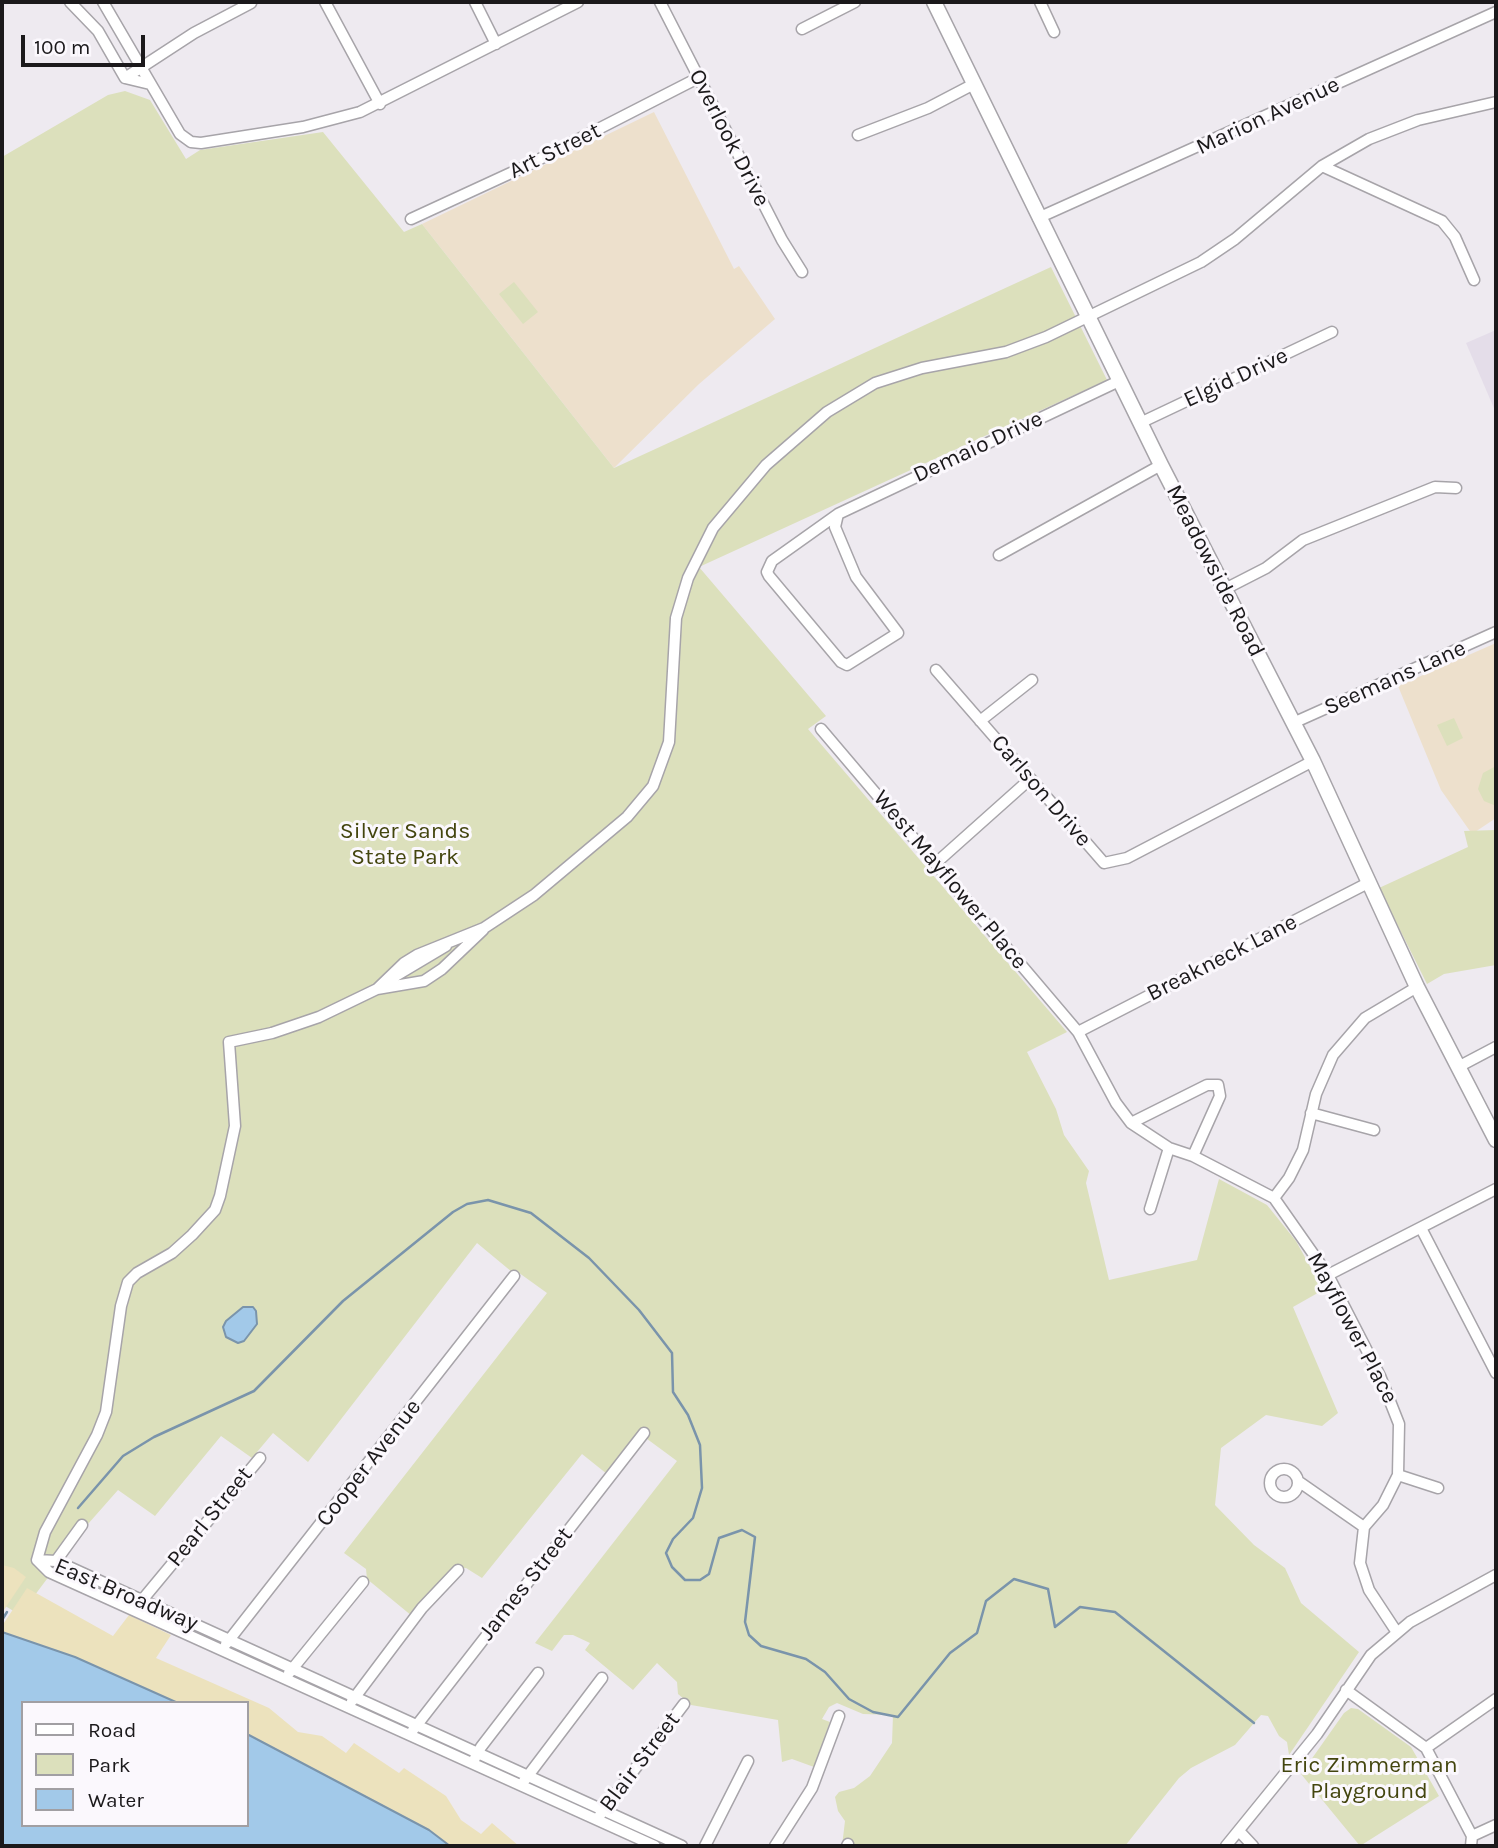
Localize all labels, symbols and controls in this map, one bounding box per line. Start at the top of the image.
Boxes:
scale bar [24,21,149,65]
text: 100 m [34,35,91,59]
street label: Overlook Drive [683,65,775,211]
street label: Marion Avenue [1192,71,1344,161]
street label: Art Street [505,117,605,185]
street label: Elgid Drive [1179,342,1293,414]
street label: Demaio Drive [909,405,1047,489]
street label: Meadowside Road [1160,480,1270,662]
street label: Seemans Lane [1320,634,1470,722]
street label: Carlson Drive [985,729,1097,853]
street label: West Mayflower Place [867,785,1033,975]
park label: Silver Sands State Park [340,817,470,871]
street label: Breakneck Lane [1142,908,1302,1008]
street label: Mayflower Place [1300,1248,1404,1408]
street label: Cooper Avenue [311,1394,427,1532]
street label: Pearl Street [161,1461,259,1573]
street label: James Street [473,1522,579,1646]
street label: East Broadway [50,1552,202,1638]
legend [21,1701,248,1827]
street label: Blair Street [594,1707,686,1817]
text: Road [88,1718,136,1742]
park label: Eric Zimmerman Playground [1280,1751,1458,1805]
text: Park [88,1753,131,1777]
text: Water [88,1788,144,1812]

